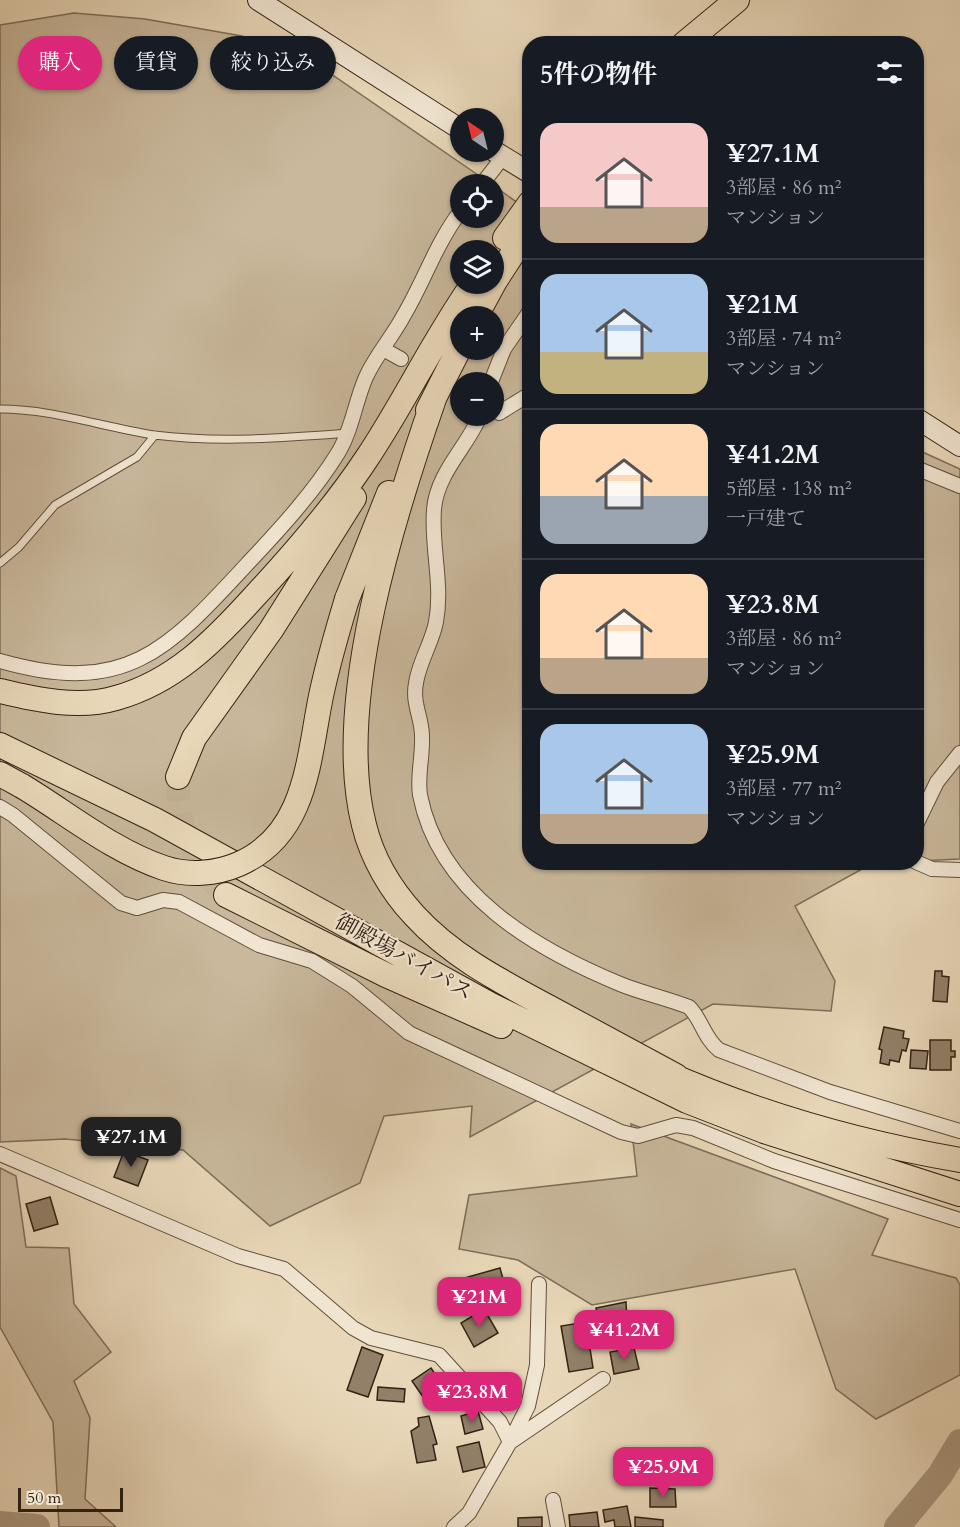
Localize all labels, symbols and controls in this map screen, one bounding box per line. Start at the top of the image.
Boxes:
chip: 購入 [18,36,102,90]
chip: 賃貸 [114,36,198,90]
chip: 絞り込み [210,36,336,90]
icon: filters [873,56,906,89]
text: 5件の物件 [540,57,657,92]
north arrow [450,108,504,162]
map controls [450,108,504,426]
text: ¥27.1M [726,136,819,171]
icon: home [588,147,660,219]
button: locate [450,174,504,228]
text: 3部屋 · 86 m² [726,174,842,201]
text: マンション [726,204,825,231]
button: layers [450,240,504,294]
text: ¥21M [726,287,799,322]
icon: home [588,298,660,370]
button: + [450,306,504,360]
text: 3部屋 · 74 m² [726,325,842,352]
text: マンション [726,355,825,382]
button: − [450,372,504,426]
text: ¥41.2M [726,437,819,472]
icon: home [588,448,660,520]
text: 5部屋 · 138 m² [726,475,852,502]
text: 一戸建て [726,505,806,532]
text: ¥23.8M [726,587,819,622]
icon: home [588,598,660,670]
text: 3部屋 · 86 m² [726,625,842,652]
text: マンション [726,655,825,682]
text: ¥25.9M [726,737,819,772]
icon: home [588,748,660,820]
text: 3部屋 · 77 m² [726,775,842,802]
text: マンション [726,805,825,832]
street label: 御殿場バイパス [330,907,478,1007]
pin: ¥27.1M [82,1117,180,1168]
text: ¥27.1M [95,1123,167,1150]
pin: ¥21M [443,1277,515,1328]
text: ¥21M [451,1283,507,1310]
pin: ¥41.2M [575,1310,673,1361]
text: ¥41.2M [588,1316,660,1343]
pin: ¥23.8M [423,1372,521,1423]
text: ¥23.8M [436,1378,508,1405]
pin: ¥25.9M [614,1447,712,1498]
text: ¥25.9M [627,1453,699,1480]
scale bar [18,1485,123,1512]
text: 50 m [27,1487,61,1509]

